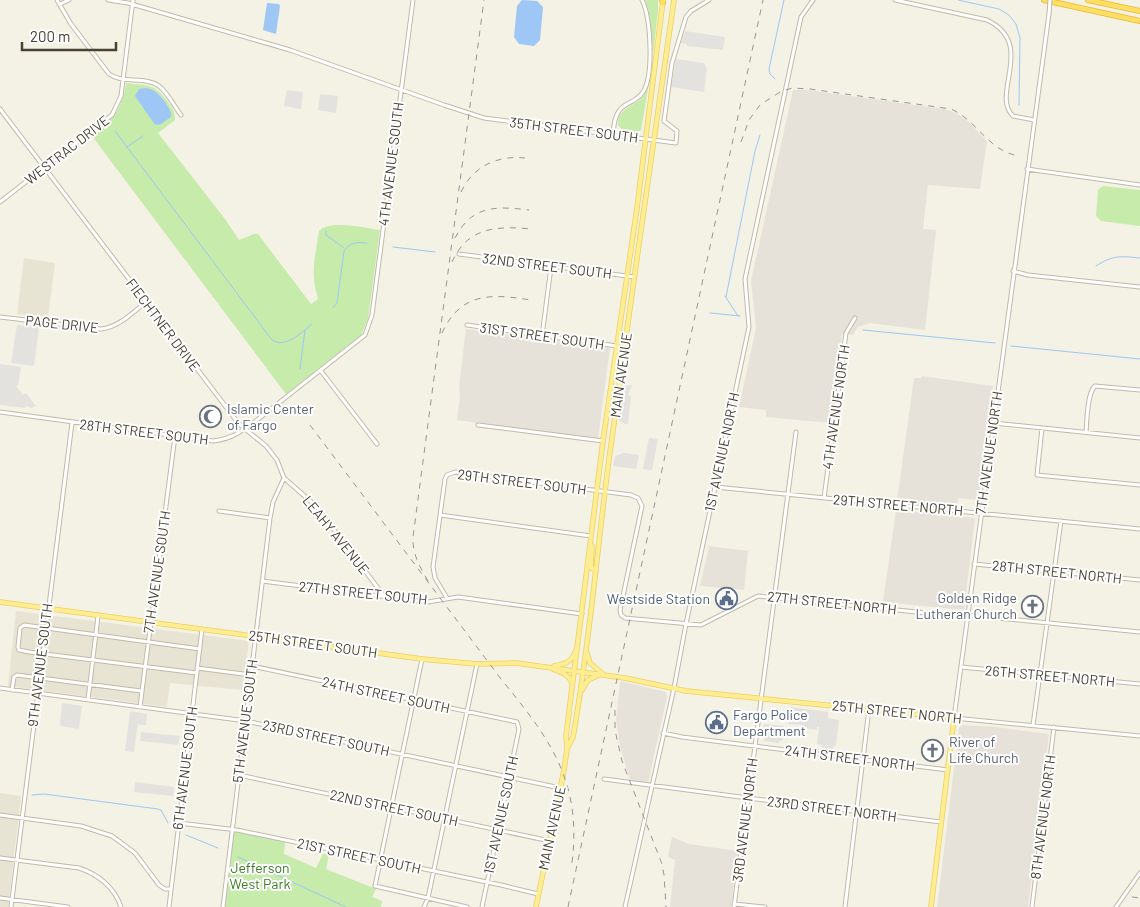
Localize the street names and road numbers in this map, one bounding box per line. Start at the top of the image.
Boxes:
street label: 4TH AVENUE SOUTH [374,101,407,227]
street label: WESTRAC DRIVE [21,111,112,188]
street label: 35TH STREET SOUTH [509,113,639,146]
street label: 32ND STREET SOUTH [481,249,613,282]
street label: FIECHTNER DRIVE [123,275,204,375]
street label: PAGE DRIVE [25,311,99,336]
street label: 31ST STREET SOUTH [479,318,606,353]
street label: MAIN AVENUE [606,331,635,419]
street label: 4TH AVENUE NORTH [818,344,853,470]
street label: 7TH AVENUE NORTH [971,390,1006,516]
street label: 1ST AVENUE NORTH [701,391,742,513]
street label: 28TH STREET SOUTH [79,415,210,448]
street label: 29TH STREET SOUTH [457,465,588,498]
street label: 29TH STREET NORTH [832,490,964,519]
street label: LEAHY AVENUE [300,492,373,577]
street label: 7TH AVENUE SOUTH [139,509,174,634]
street label: 28TH STREET NORTH [991,556,1123,587]
street label: 27TH STREET SOUTH [298,577,428,608]
street label: 27TH STREET NORTH [767,587,898,618]
street label: 9TH AVENUE SOUTH [23,602,56,728]
street label: 25TH STREET SOUTH [248,626,379,661]
street label: 5TH AVENUE SOUTH [228,658,261,784]
street label: 26TH STREET NORTH [984,661,1116,690]
street label: 24TH STREET SOUTH [321,673,452,716]
street label: 25TH STREET NORTH [831,696,963,727]
street label: 6TH AVENUE SOUTH [168,705,201,831]
street label: 23RD STREET SOUTH [261,716,391,759]
street label: 24TH STREET NORTH [784,741,916,774]
street label: 1ST AVENUE SOUTH [480,754,521,876]
street label: 8TH AVENUE NORTH [1026,754,1059,880]
street label: 3RD AVENUE NORTH [728,757,761,883]
street label: MAIN AVENUE [534,784,569,872]
street label: 22ND STREET SOUTH [328,786,460,829]
street label: 23RD STREET NORTH [766,792,898,825]
street label: 21ST STREET SOUTH [296,834,423,877]

